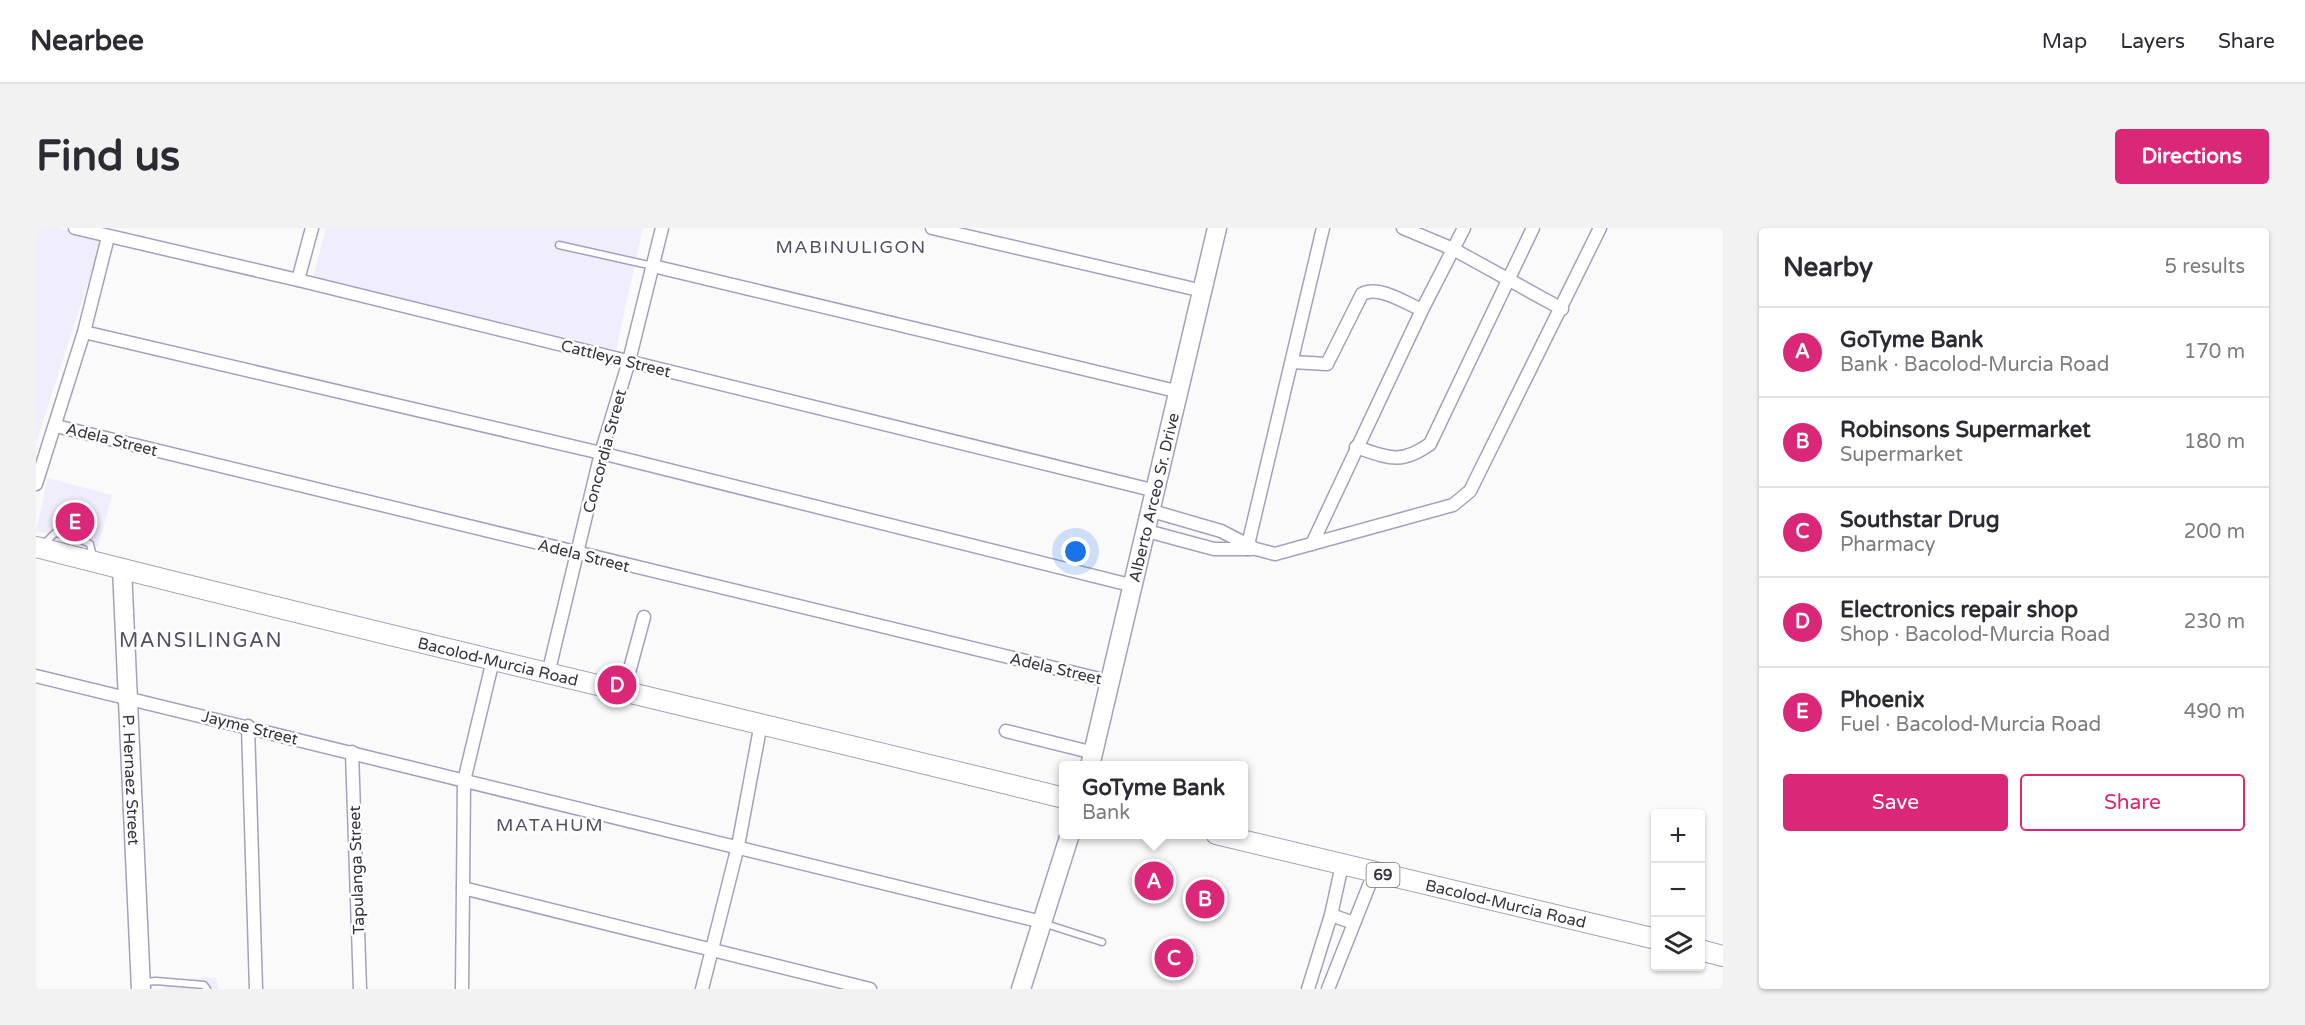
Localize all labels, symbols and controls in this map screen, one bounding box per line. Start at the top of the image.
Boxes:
text: Nearbee [30,24,144,58]
text: Map [2042,29,2087,54]
text: Layers [2120,29,2185,54]
text: Share [2218,29,2275,54]
button: Directions [2115,129,2269,184]
text: Find us [36,131,180,182]
district label: MABINULIGON [775,236,927,258]
text: Nearby [1783,252,1873,283]
text: 5 results [2165,255,2245,279]
text: GoTyme Bank [1840,327,1983,353]
street label: Cattleya Street [559,336,673,382]
text: A [1795,340,1810,364]
text: 170 m [2184,340,2245,364]
text: Bank · Bacolod-Murcia Road [1840,353,2109,377]
street label: Concordia Street [579,387,631,515]
street label: Alberto Arceo Sr. Drive [1125,411,1184,584]
text: Robinsons Supermarket [1840,417,2091,443]
street label: Adela Street [64,419,160,461]
text: B [1796,430,1809,454]
text: 180 m [2184,430,2245,454]
text: Supermarket [1840,443,1963,467]
pin: E [56,500,94,544]
text: Southstar Drug [1840,507,2000,533]
text: C [1796,520,1809,544]
text: 200 m [2184,520,2245,544]
text: Pharmacy [1840,533,1935,557]
street label: Adela Street [536,535,632,577]
your location [1061,537,1090,566]
text: Electronics repair shop [1840,597,2078,623]
text: D [1795,610,1810,634]
text: 230 m [2184,610,2245,634]
text: Shop · Bacolod-Murcia Road [1840,623,2110,647]
district label: MANSILINGAN [119,629,283,653]
street label: Bacolod-Murcia Road [416,633,580,691]
street label: Adela Street [1008,649,1104,689]
pin: D [598,662,636,708]
text: Phoenix [1840,687,1925,713]
text: E [1796,700,1809,724]
text: 490 m [2184,700,2245,724]
street label: Jayme Street [200,706,300,750]
text: Fuel · Bacolod-Murcia Road [1840,713,2101,737]
street label: P. Hernaez Street [118,714,143,846]
popup [1059,761,1248,839]
button: Save [1783,774,2008,831]
button: Share [2020,774,2245,831]
text: GoTyme Bank [1082,775,1225,801]
text: Bank [1082,801,1130,825]
street label: Tapulanga Street [345,805,369,935]
map controls [1651,809,1705,971]
button: + [1651,809,1705,863]
district label: MATAHUM [496,814,604,836]
pin: A [1134,858,1174,904]
road number: 69 [1366,863,1400,887]
button: − [1651,863,1705,917]
street label: Bacolod-Murcia Road [1423,875,1588,933]
pin: B [1186,876,1224,922]
button: layers [1651,917,1705,971]
pin: C [1154,936,1194,980]

